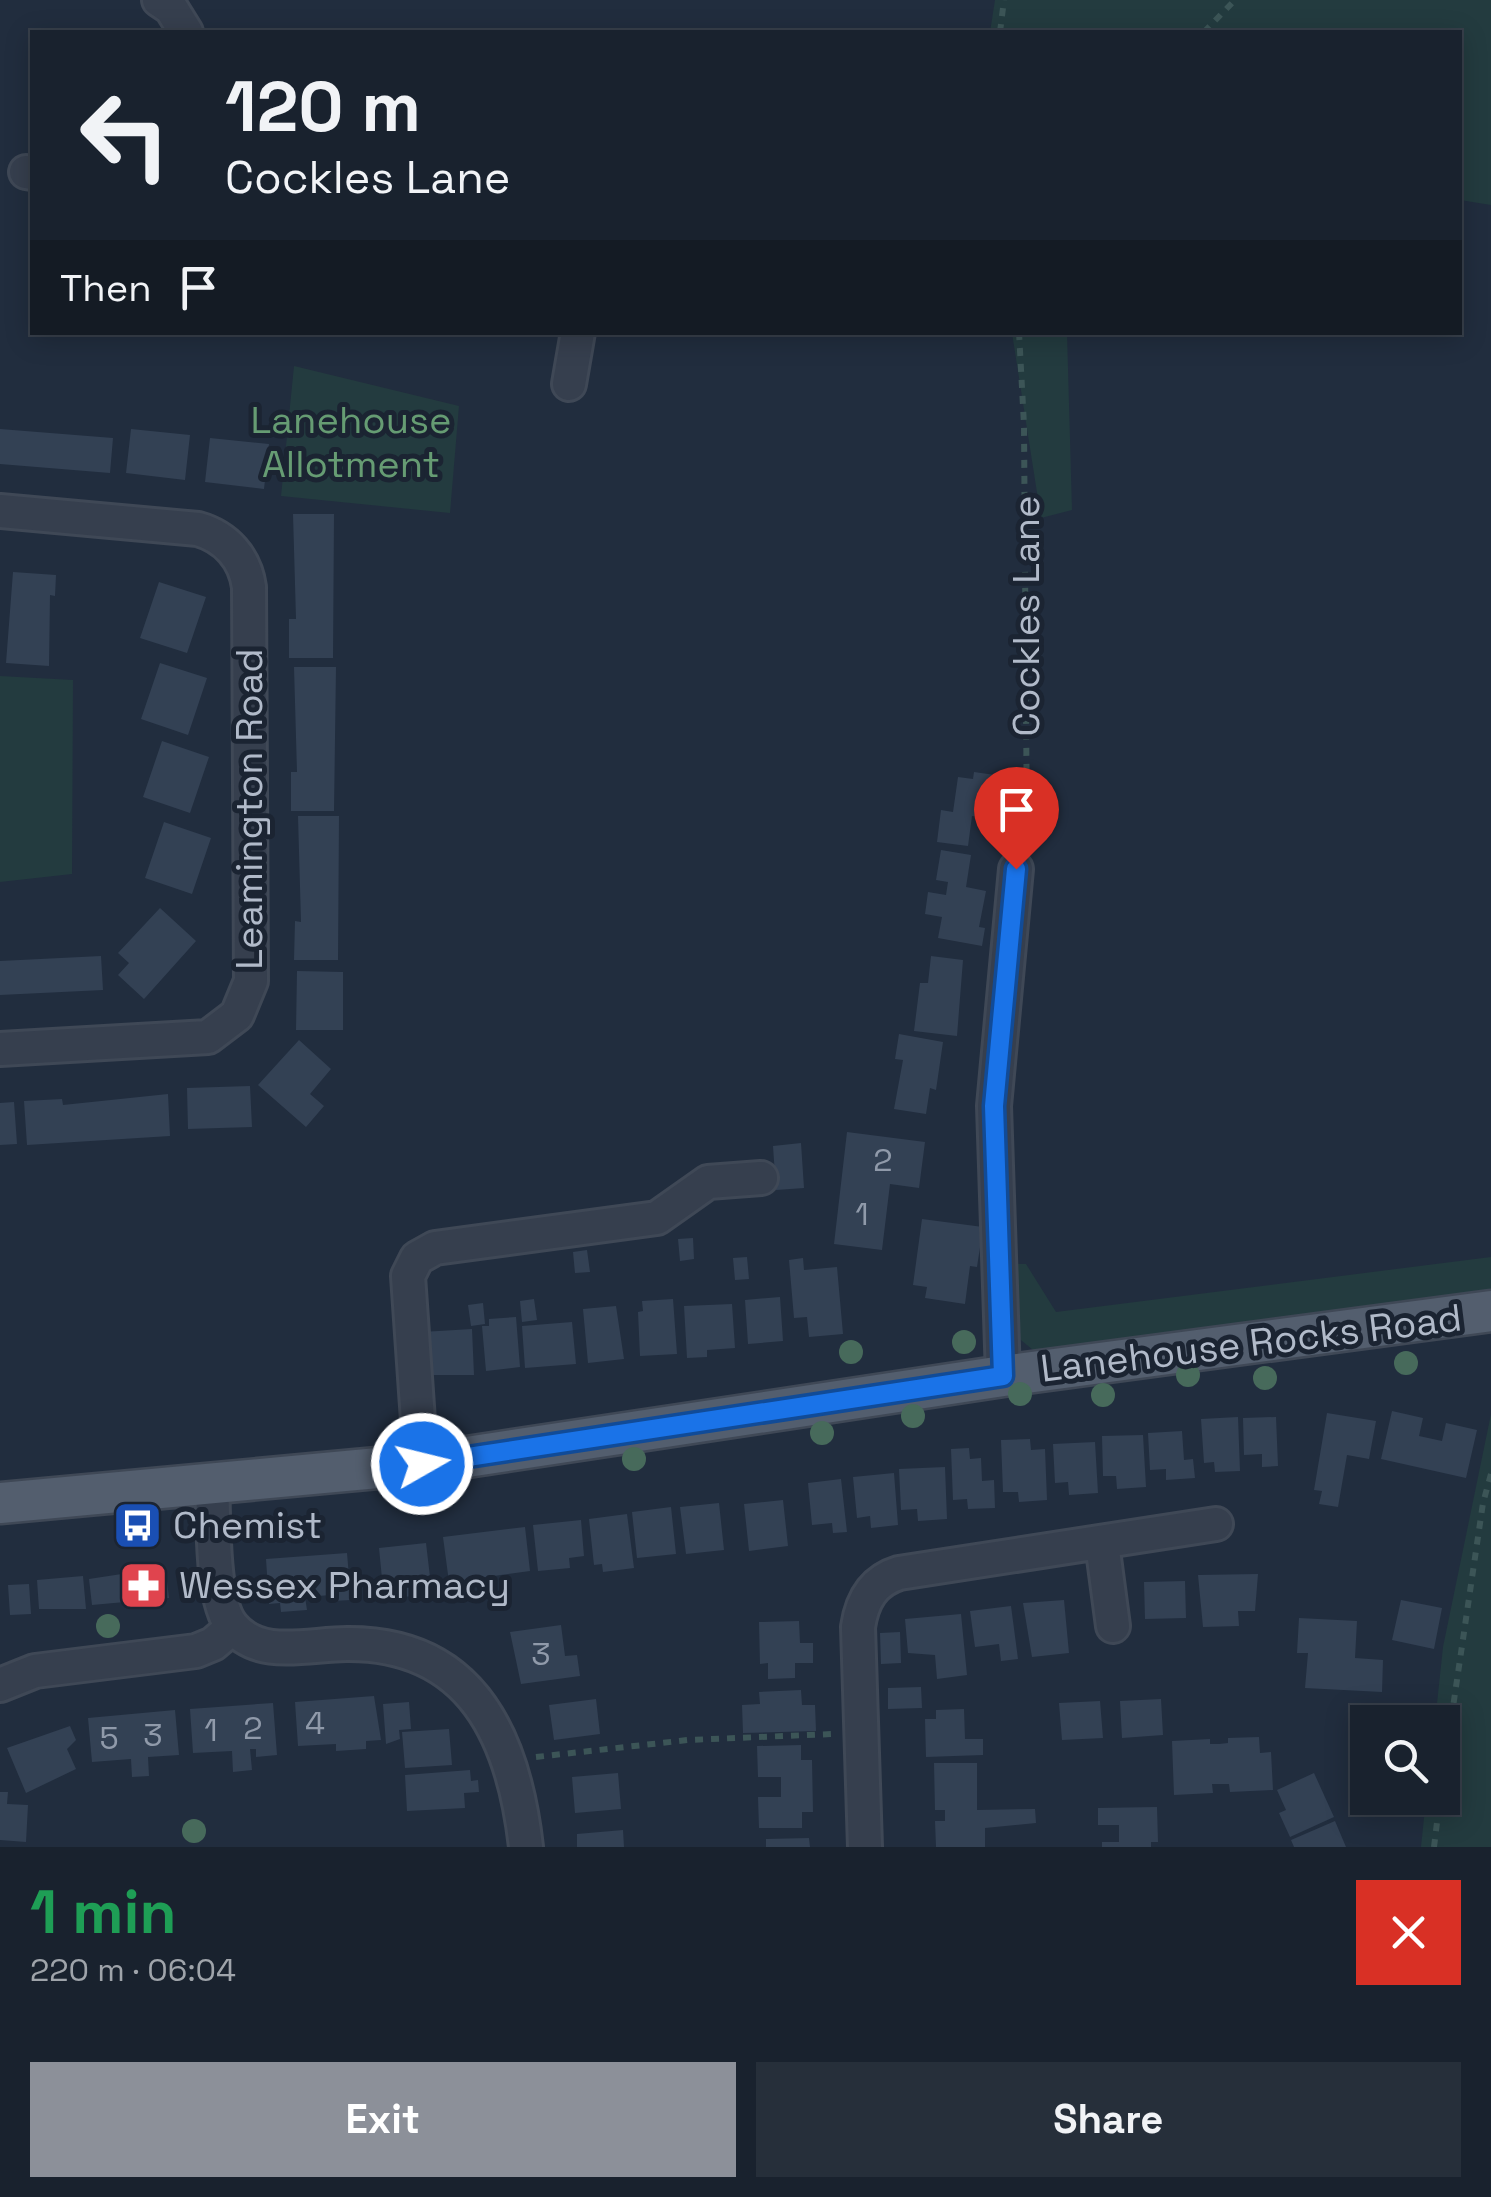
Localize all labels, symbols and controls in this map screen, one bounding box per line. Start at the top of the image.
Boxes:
text: 120 m [225,62,421,151]
icon: left [60,70,190,200]
text: Cockles Lane [225,149,510,206]
icon: arrive [171,260,226,315]
text: Then [60,264,151,312]
park label: Lanehouse Allotment [251,396,451,488]
street label: Cockles Lane [1002,495,1050,737]
street label: Leamington Road [225,648,273,970]
pin [974,767,1059,870]
icon: arrive [989,782,1044,837]
house number: 2 [873,1140,893,1180]
house number: 1 [855,1194,869,1234]
street label: Lanehouse Rocks Road [1038,1293,1464,1393]
position arrow [370,1412,474,1516]
bus stop icon: Chemist [112,1499,164,1551]
place label: Chemist [173,1501,322,1549]
pharmacy icon: Wessex Pharmacy [118,1559,170,1611]
place label: Wessex Pharmacy [179,1561,510,1609]
house number: 3 [531,1634,551,1674]
house number: 4 [305,1703,325,1743]
map controls [1350,1705,1460,1815]
button: search [1350,1705,1460,1815]
house number: 2 [243,1708,263,1748]
house number: 1 [204,1710,218,1750]
house number: 3 [143,1715,163,1755]
house number: 5 [99,1718,119,1758]
text: 1 min [30,1874,177,1951]
button: close [1356,1880,1461,1985]
text: 220 m · 06:04 [30,1950,236,1990]
button: Exit [30,2062,736,2177]
button: Share [756,2062,1461,2177]

